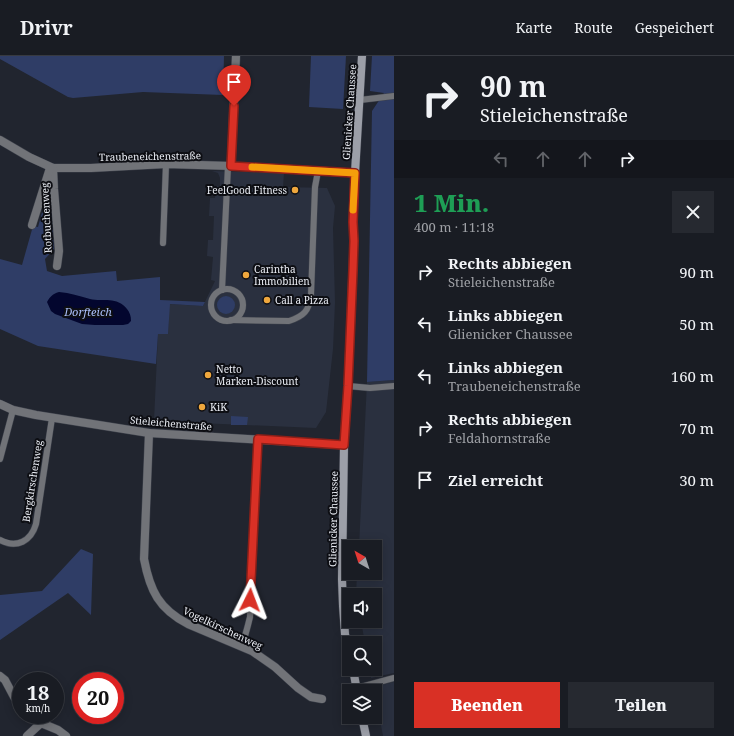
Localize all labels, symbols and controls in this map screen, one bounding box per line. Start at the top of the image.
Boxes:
text: Drivr [20,15,73,41]
text: Karte [516,18,552,37]
text: Route [574,18,613,37]
text: Gespeichert [635,18,714,37]
street label: Glienicker Chaussee [339,64,359,160]
pin [217,65,251,106]
text: 90 m [480,67,547,105]
icon: arrive [223,71,245,93]
icon: right [414,72,466,124]
text: Stieleichenstraße [480,103,628,127]
street label: Traubeneichenstraße [99,148,201,164]
icon: left [490,148,512,170]
icon: ahead [532,148,554,170]
icon: ahead [574,148,596,170]
icon: right [616,148,638,170]
street label: Rotbuchenweg [37,182,55,254]
place label: FeelGood Fitness [207,183,287,197]
marker: FeelGood Fitness [290,185,300,195]
text: 1 Min. [414,186,489,219]
button: close [672,191,714,233]
text: 400 m · 11:18 [414,218,494,236]
text: Rechts abbiegen [448,253,572,273]
icon: right [414,261,436,283]
place label: Carintha Immobilien [254,262,310,288]
text: 90 m [679,262,714,282]
marker: Carintha Immobilien [241,270,251,280]
text: Stieleichenstraße [448,273,555,291]
place label: Call a Pizza [275,293,329,307]
marker: Call a Pizza [262,295,272,305]
water label: Dorfteich [63,304,112,319]
text: Links abbiegen [448,305,563,325]
icon: left [414,313,436,335]
text: 50 m [679,314,714,334]
text: Glienicker Chaussee [448,325,573,343]
text: Links abbiegen [448,357,563,377]
place label: Netto Marken-Discount [216,362,299,388]
icon: left [414,365,436,387]
text: 160 m [671,366,714,386]
marker: Netto Marken-Discount [203,370,213,380]
text: Traubeneichenstraße [448,377,581,395]
place label: KiK [210,400,228,414]
marker: KiK [197,402,207,412]
text: Rechts abbiegen [448,409,572,429]
street label: Stieleichenstraße [129,412,213,434]
icon: right [414,417,436,439]
text: 70 m [679,418,714,438]
text: Feldahornstraße [448,429,551,447]
street label: Bergkirschenweg [19,438,45,523]
icon: arrive [414,469,436,491]
text: Ziel erreicht [448,470,543,490]
text: 30 m [679,470,714,490]
street label: Glienicker Chaussee [325,471,341,567]
north arrow [342,540,382,580]
map controls [342,540,382,724]
position arrow [229,579,271,621]
button: sound [342,588,382,628]
street label: Vogelkirschenweg [181,603,266,653]
button: search [342,636,382,676]
speed limit sign: 20 [72,672,124,724]
text: 18 [27,679,49,706]
button: Beenden [414,682,560,728]
button: Teilen [568,682,714,728]
button: layers [342,684,382,724]
text: km/h [26,701,50,715]

